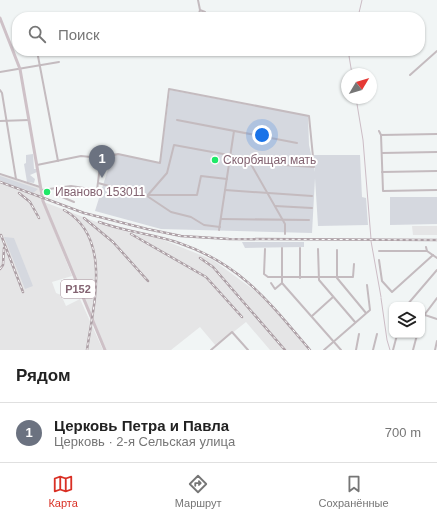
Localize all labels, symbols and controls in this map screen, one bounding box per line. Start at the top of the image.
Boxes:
search box [12,12,425,56]
icon: search [26,23,48,45]
text: Поиск [58,26,100,43]
north arrow [341,68,377,104]
your location [252,125,272,145]
pin: 1 [89,145,115,178]
place label: Скорбящая мать [223,153,316,167]
marker: Скорбящая мать [210,155,220,165]
place label: Иваново 153011 [55,185,146,199]
marker: Иваново 153011 [42,187,52,197]
road number: Р152 [61,280,95,298]
map controls [389,302,425,338]
button: layers [389,302,425,338]
text: Рядом [16,366,71,385]
text: Церковь Петра и Павла [54,417,229,434]
text: 1 [25,425,33,440]
text: 700 m [385,425,421,440]
text: Церковь · 2-я Сельская улица [54,434,235,449]
tab: Карта [48,473,78,509]
tab: Маршрут [175,473,222,509]
tab: Сохранённые [319,473,389,509]

